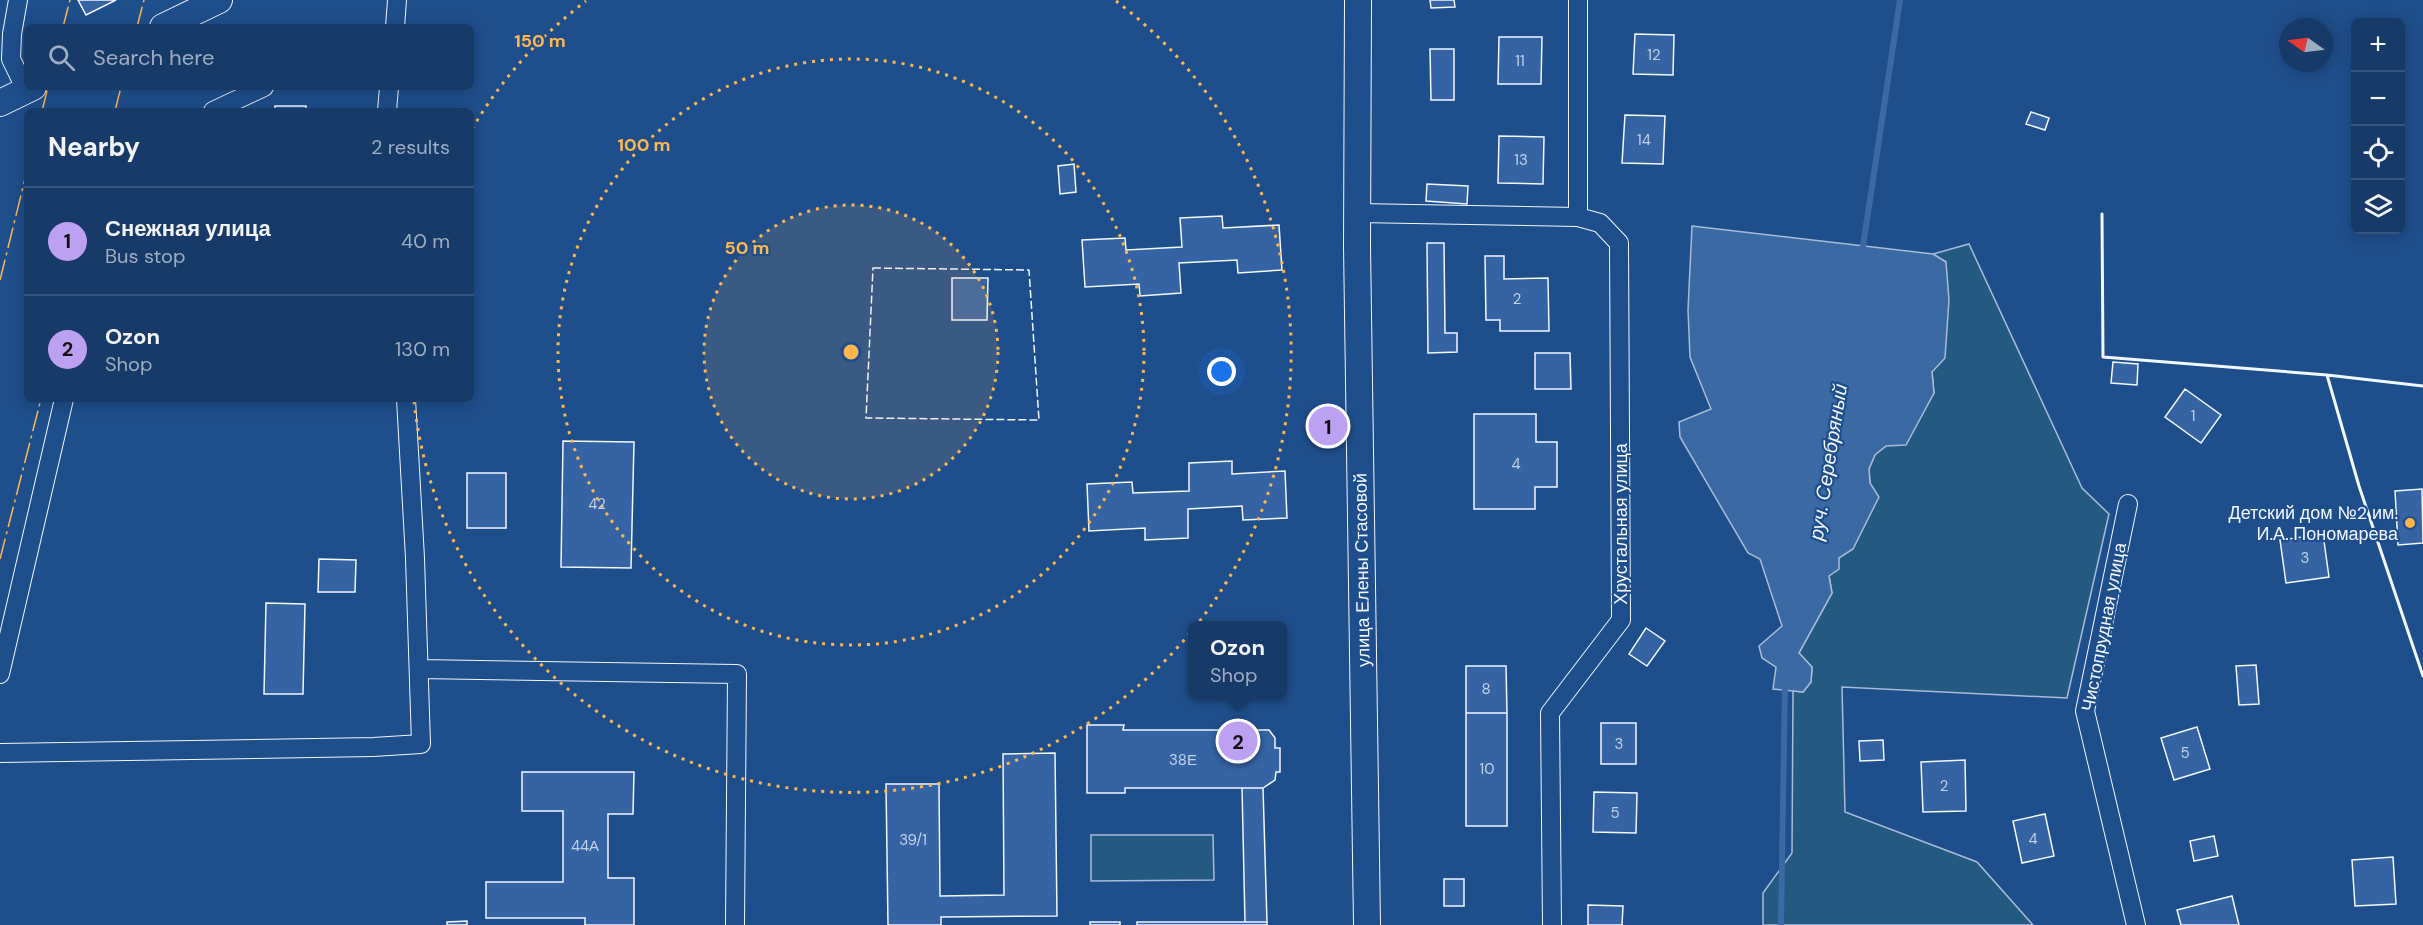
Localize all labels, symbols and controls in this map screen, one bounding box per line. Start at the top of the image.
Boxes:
north arrow [2279,18,2333,72]
map controls [2351,18,2405,234]
button: + [2351,18,2405,72]
search box [24,24,474,90]
text: 150 m [514,29,566,53]
icon: search [45,41,78,74]
text: Search here [93,43,214,72]
house number: 12 [1647,45,1661,65]
house number: 11 [1515,51,1525,71]
button: − [2351,72,2405,126]
button: locate [2351,126,2405,180]
text: Nearby [48,130,140,164]
house number: 14 [1637,130,1651,150]
text: 100 m [617,133,671,157]
text: 2 results [371,134,450,160]
house number: 13 [1514,150,1528,170]
button: layers [2351,180,2405,234]
text: Снежная улица [105,214,271,243]
text: 1 [64,228,71,254]
text: 40 m [401,228,450,254]
text: 50 m [724,236,770,260]
text: Bus stop [105,243,185,269]
house number: 2 [1513,289,1521,309]
text: Ozon [105,322,160,351]
text: 2 [62,336,73,362]
text: 130 m [395,336,450,362]
centre of rings [841,342,861,362]
text: Shop [105,351,152,377]
your location [1207,357,1236,386]
water label: руч. Серебряный [1803,382,1853,543]
pin: 1 [1308,404,1348,448]
house number: 1 [2191,406,2195,426]
street label: Хрустальная улица [1609,442,1633,605]
house number: 4 [1511,454,1521,474]
street label: улица Елены Стасовой [1348,473,1376,667]
house number: 42 [588,494,606,514]
place label: Детский дом №2 им. И.А. Пономарева [2228,501,2399,546]
marker: Детский дом №2 им. И.А. Пономарева [2403,516,2417,530]
street label: Чистопрудная улица [2076,540,2132,713]
house number: 3 [2301,548,2309,568]
popup [1188,621,1287,699]
text: Ozon [1210,633,1265,662]
text: Shop [1210,662,1257,688]
house number: 8 [1481,679,1491,699]
pin: 2 [1218,718,1258,764]
house number: 3 [1615,734,1623,754]
house number: 5 [2180,743,2190,763]
house number: 38Е [1169,750,1197,770]
house number: 10 [1480,759,1494,779]
house number: 2 [1940,776,1948,796]
house number: 5 [1610,803,1620,823]
house number: 4 [2028,829,2038,849]
house number: 39/1 [899,830,927,850]
house number: 44А [571,836,599,856]

